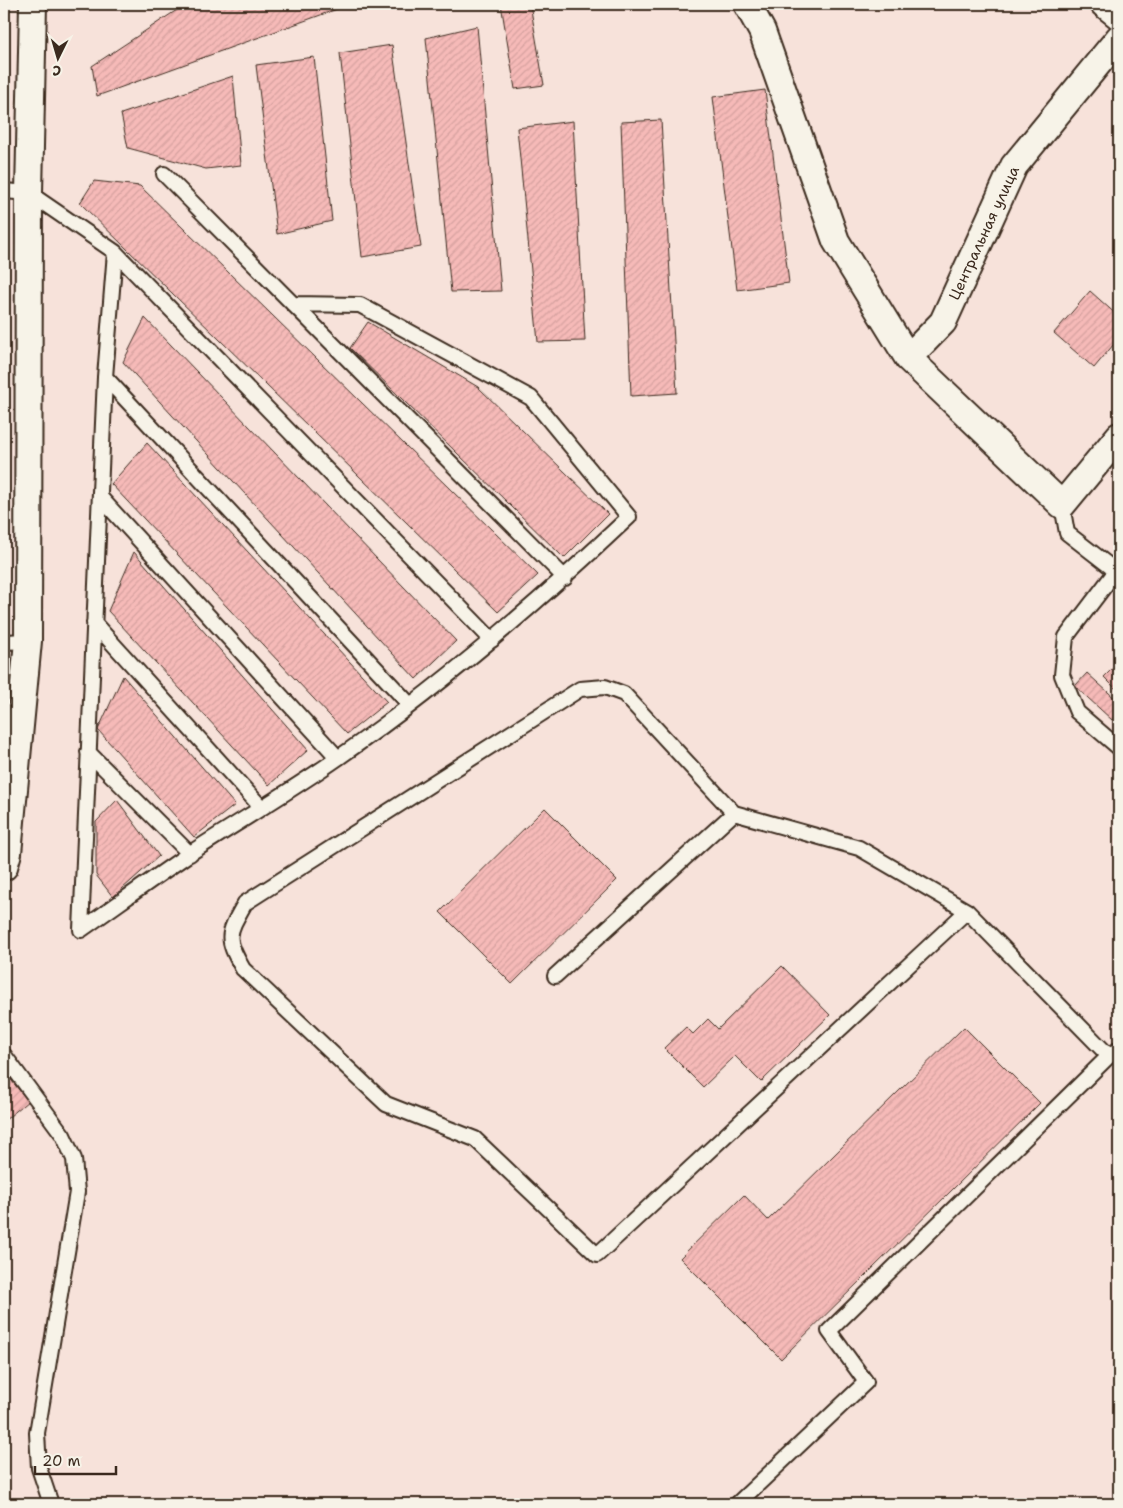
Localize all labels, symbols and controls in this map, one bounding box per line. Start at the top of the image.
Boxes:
north arrow [32,32,82,82]
text: С [52,62,62,80]
street label: Центральная улица [944,162,1024,303]
scale bar [35,1443,116,1475]
text: 20 m [42,1451,81,1471]

